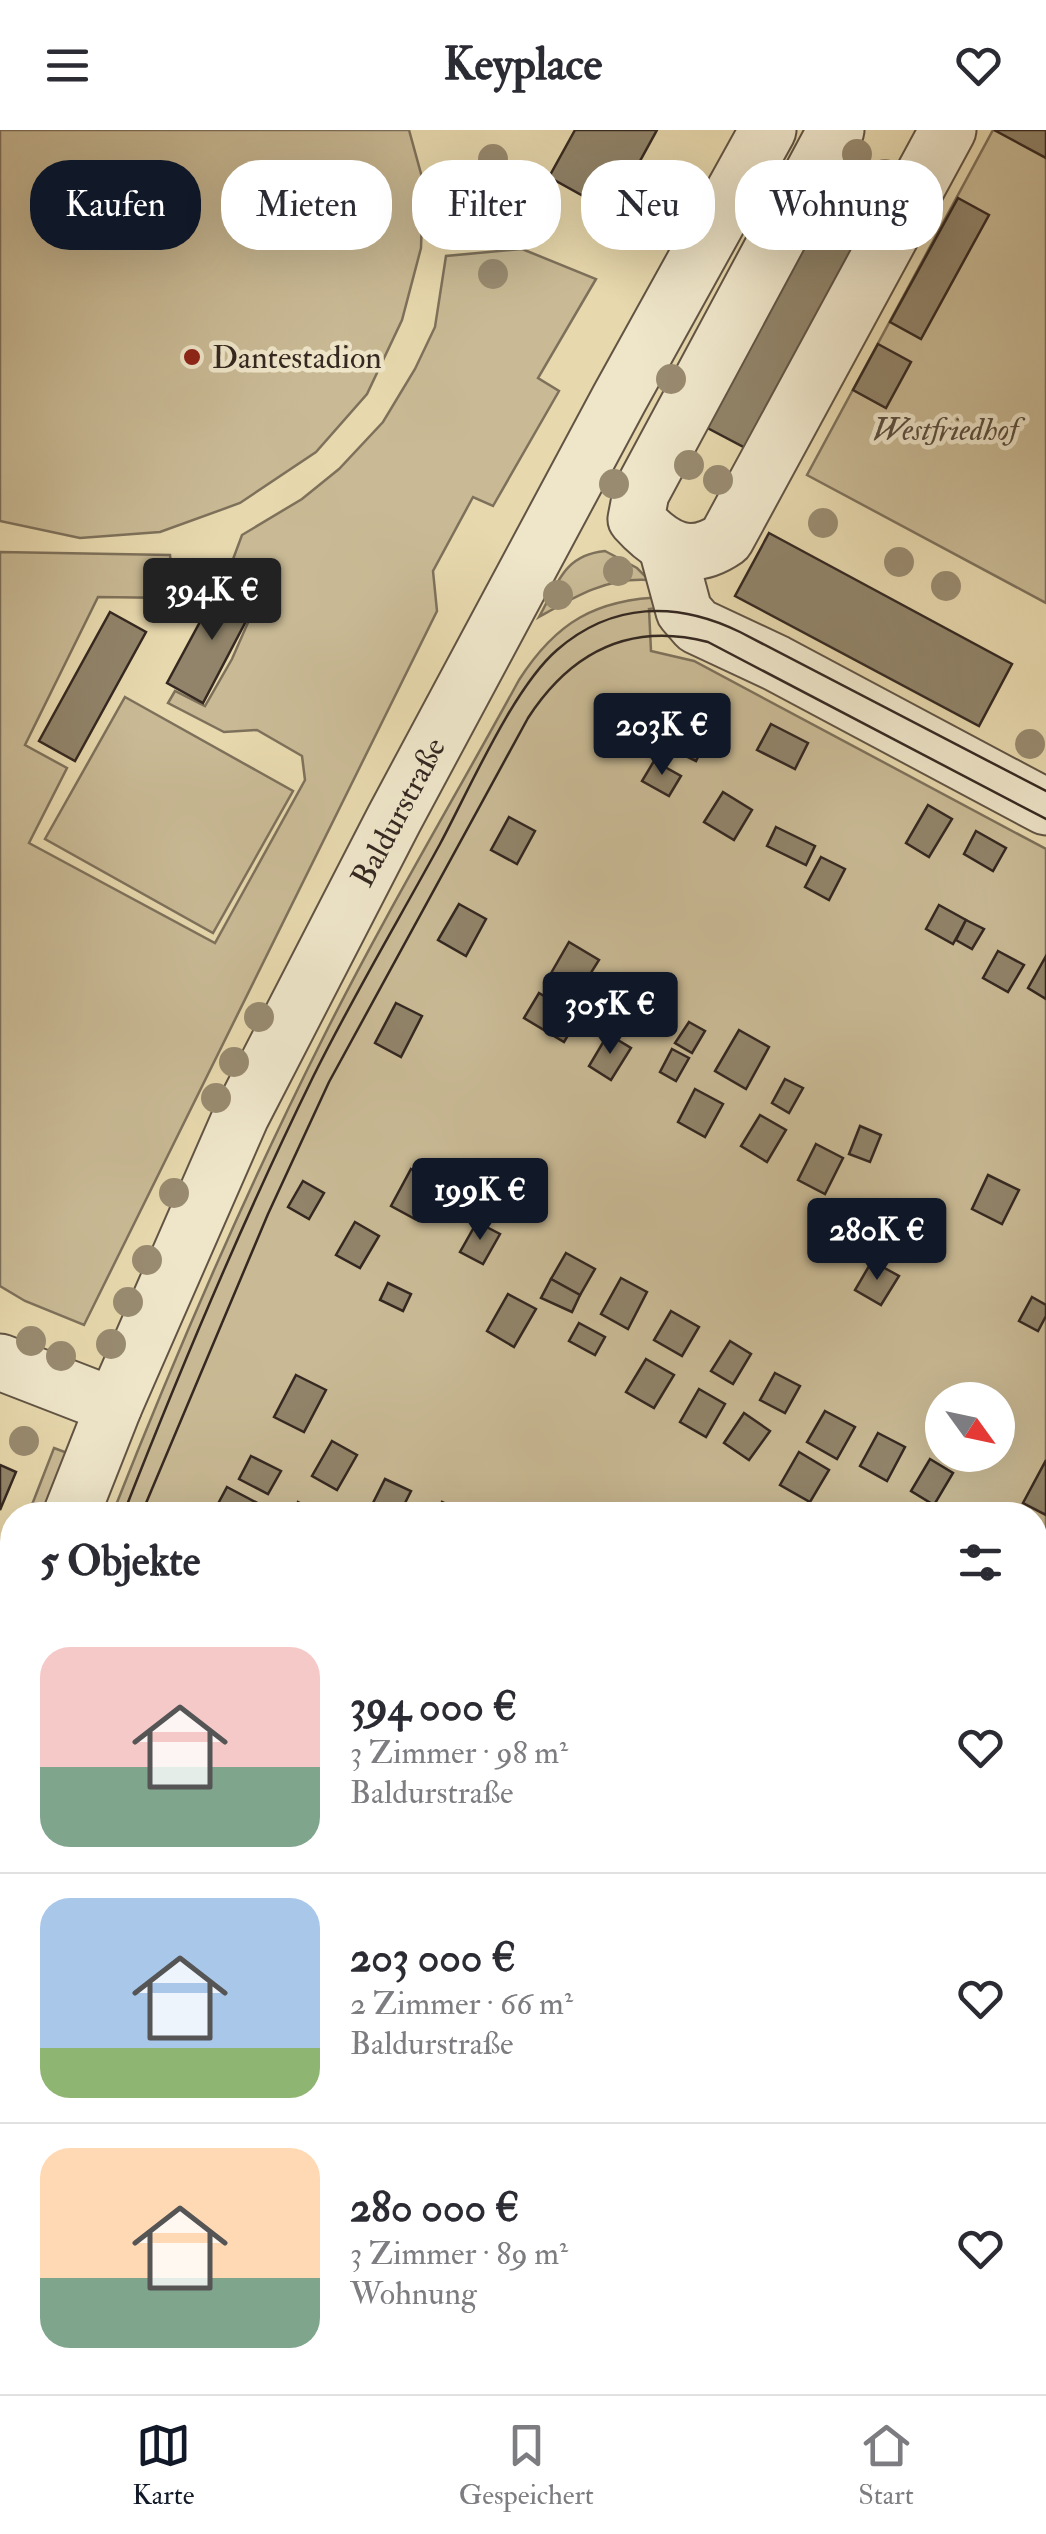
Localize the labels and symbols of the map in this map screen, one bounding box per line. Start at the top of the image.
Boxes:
place label: Dantestadion [212,338,382,378]
marker: Dantestadion [181,346,203,368]
park label: Westfriedhof [872,410,1026,450]
pin: 394K € [131,558,293,643]
pin: 203K € [581,693,743,778]
street label: Baldurstraße [343,731,455,894]
pin: 305K € [529,972,691,1057]
pin: 199K € [399,1158,561,1243]
pin: 280K € [796,1198,958,1283]
north arrow [925,1382,1015,1472]

